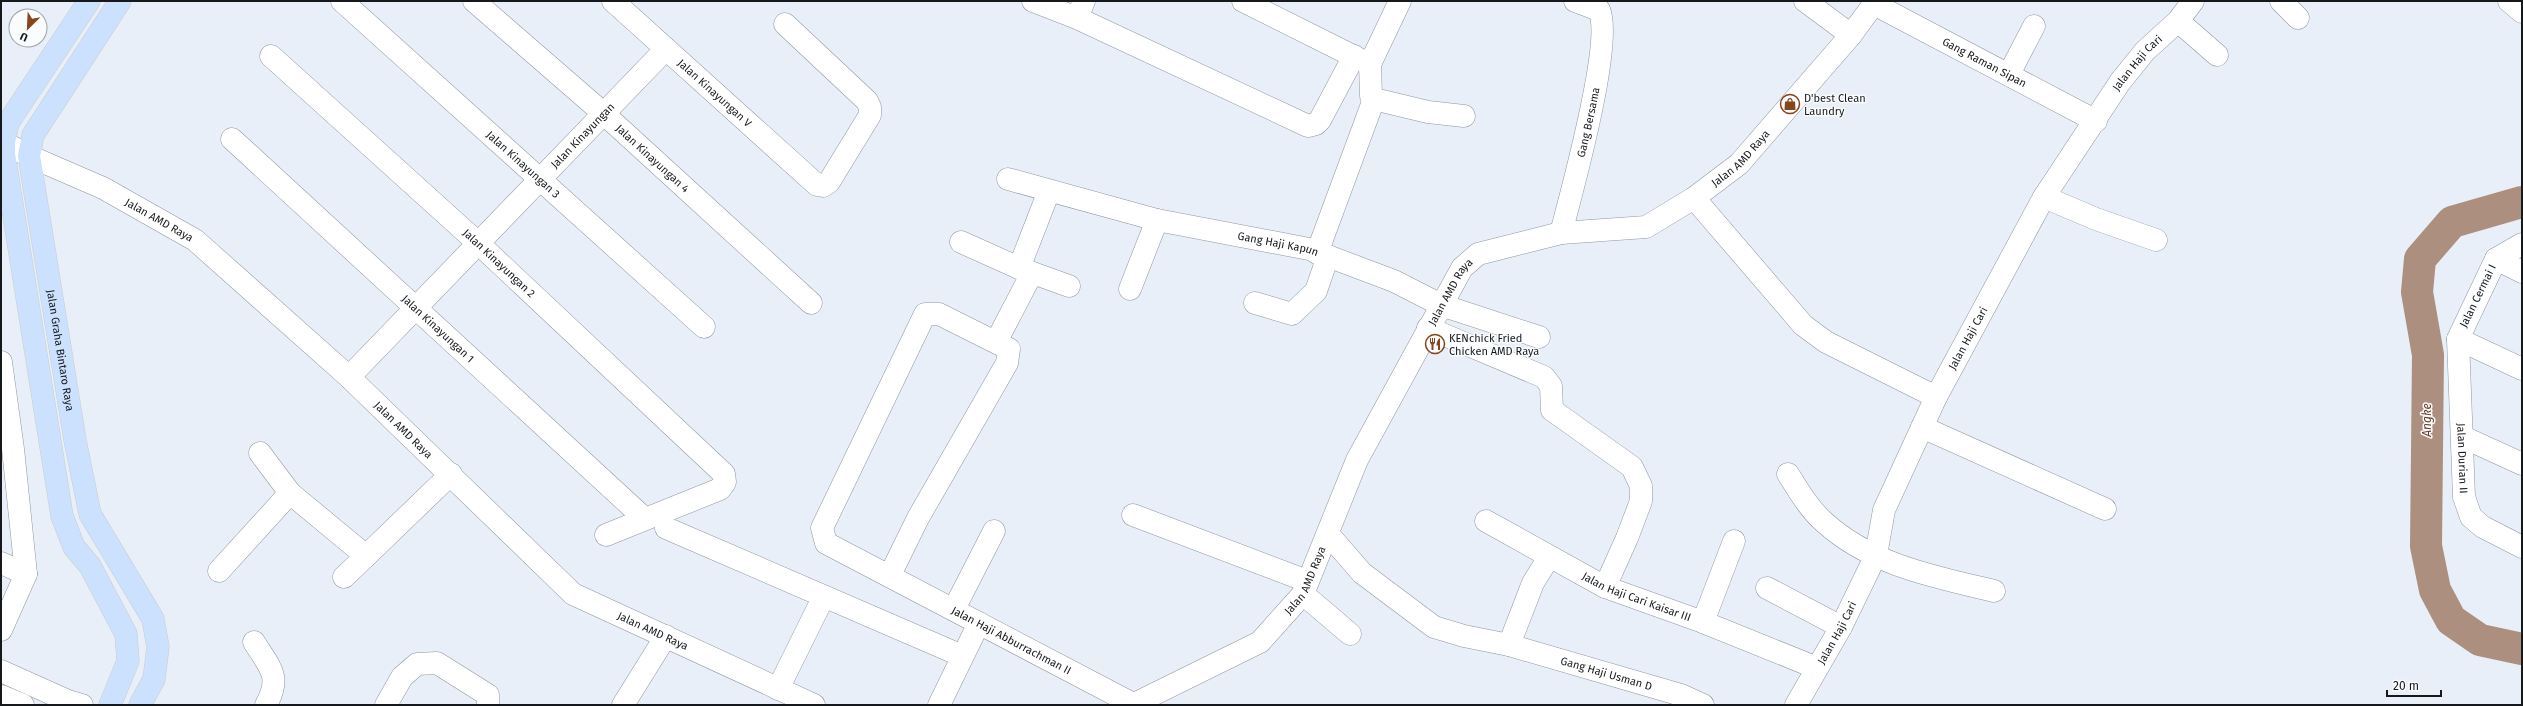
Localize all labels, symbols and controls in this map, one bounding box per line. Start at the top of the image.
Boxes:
north arrow [8,8,48,48]
text: U [18,29,30,44]
street label: Jalan Haji Cari [2110,32,2165,93]
street label: Gang Raman Sipan [1940,35,2029,90]
street label: Jalan Kinayungan V [675,56,755,130]
street label: Gang Bersama [1574,86,1602,159]
place label: D'best Clean Laundry [1804,92,1866,118]
shop icon: D'best Clean Laundry [1779,93,1801,115]
street label: Jalan Kinayungan [548,100,617,171]
street label: Jalan Kinayungan 4 [613,122,692,195]
street label: Jalan AMD Raya [1709,127,1772,189]
street label: Jalan Kinayungan 3 [484,128,563,201]
street label: Jalan AMD Raya [123,195,196,244]
street label: Jalan Kinayungan 2 [460,226,538,300]
street label: Gang Haji Kapun [1237,229,1321,259]
street label: Jalan AMD Raya [1425,255,1475,328]
street label: Jalan Cermai I [2457,262,2499,330]
street label: Jalan Graha Bintaro Raya [44,289,77,412]
street label: Jalan Kinayungan 1 [399,292,477,365]
street label: Jalan Haji Cari [1945,304,1990,372]
place label: KENchick Fried Chicken AMD Raya [1449,332,1539,358]
restaurant icon: KENchick Fried Chicken AMD Raya [1424,333,1446,355]
street label: Jalan AMD Raya [372,399,435,461]
water label: Angke [2420,403,2434,438]
street label: Jalan Durian II [2455,423,2470,494]
street label: Jalan AMD Raya [1281,544,1328,617]
street label: Jalan Haji Cari Kaisar III [1580,569,1693,624]
street label: Jalan Haji Cari [1814,599,1859,667]
street label: Jalan Haji Abburrachman II [949,604,1073,677]
street label: Jalan AMD Raya [616,609,690,653]
street label: Gang Haji Usman D [1559,654,1654,693]
scale bar [2387,672,2441,698]
text: 20 m [2393,679,2419,693]

